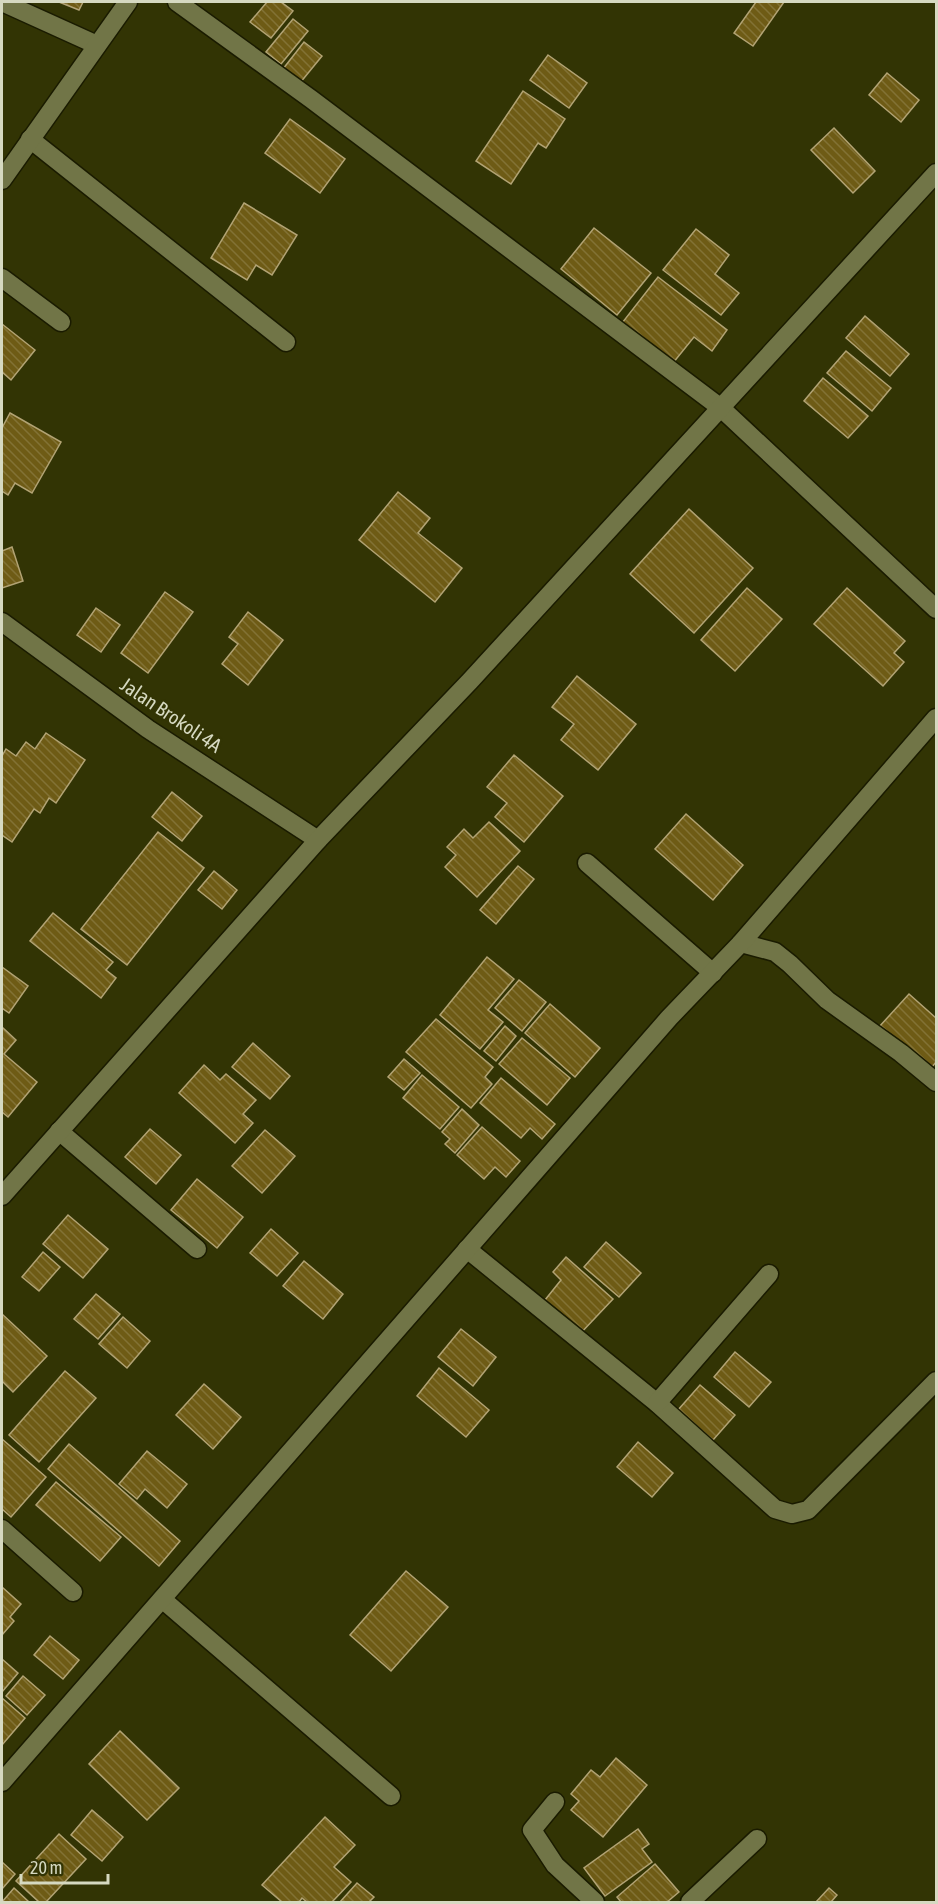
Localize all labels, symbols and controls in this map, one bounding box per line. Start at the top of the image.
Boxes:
street label: Jalan Brokoli 4A [116,672,226,757]
scale bar [21,1847,108,1885]
text: 20 m [30,1857,62,1878]

